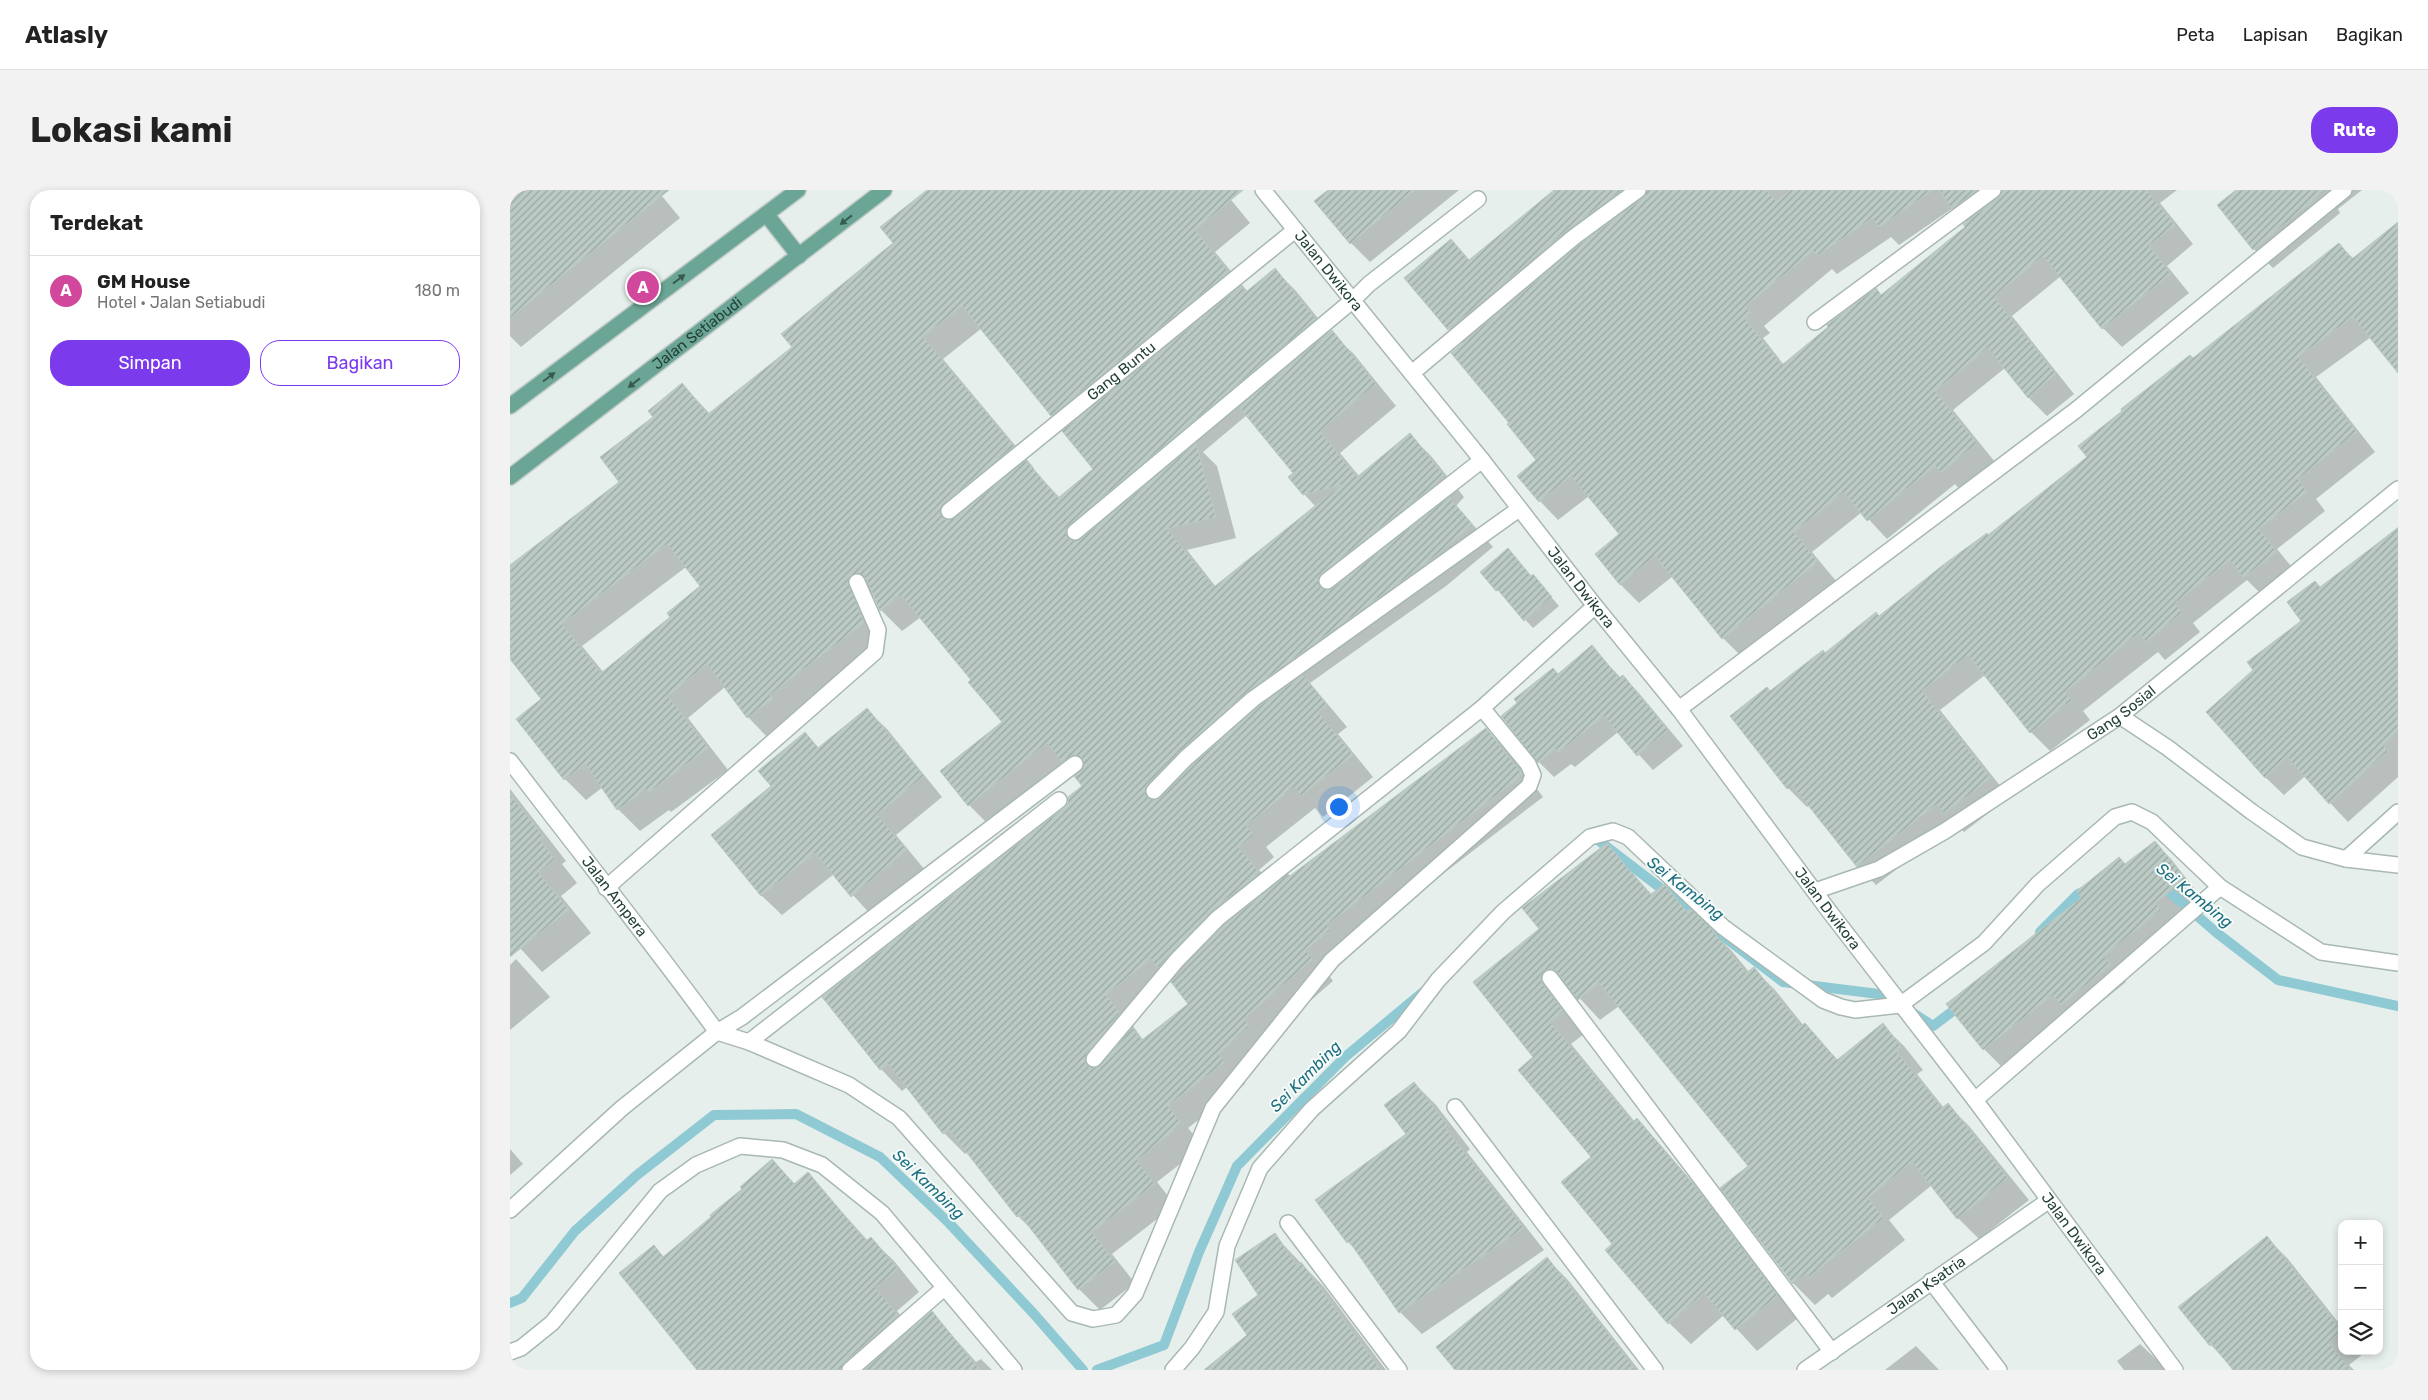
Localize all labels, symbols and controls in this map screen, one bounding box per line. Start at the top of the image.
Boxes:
text: Atlasly [25,21,108,49]
text: Peta [2176,24,2215,46]
text: Lapisan [2243,24,2308,46]
text: Bagikan [2336,24,2403,46]
button: Rute [2311,107,2398,153]
text: Lokasi kami [30,109,233,151]
text: Terdekat [50,210,143,235]
one-way arrow [840,214,853,225]
street label: Jalan Dwikora [1291,227,1366,315]
pin: A [627,268,659,306]
text: GM House [97,270,190,293]
one-way arrow [672,274,685,285]
text: A [60,281,72,300]
text: 180 m [415,281,460,300]
text: Hotel · Jalan Setiabudi [97,293,265,312]
street label: Jalan Setiabudi [649,293,746,373]
street label: Gang Buntu [1083,338,1159,404]
button: Simpan [50,340,250,386]
button: Bagikan [260,340,460,386]
one-way arrow [542,372,556,382]
one-way arrow [627,378,641,388]
street label: Jalan Dwikora [1544,543,1618,632]
street label: Gang Sosial [2083,682,2159,744]
your location [1326,794,1352,820]
water label: Sei Kambing [1643,852,1728,925]
street label: Jalan Ampera [578,853,651,940]
water label: Sei Kambing [2153,859,2237,932]
street label: Jalan Dwikora [1791,864,1864,953]
water label: Sei Kambing [1266,1037,1345,1116]
water label: Sei Kambing [889,1145,969,1224]
street label: Jalan Dwikora [2038,1189,2111,1279]
map controls [2338,1220,2383,1355]
button: + [2338,1220,2383,1265]
street label: Jalan Ksatria [1884,1252,1969,1319]
button: − [2338,1265,2383,1310]
button: layers [2338,1310,2383,1355]

